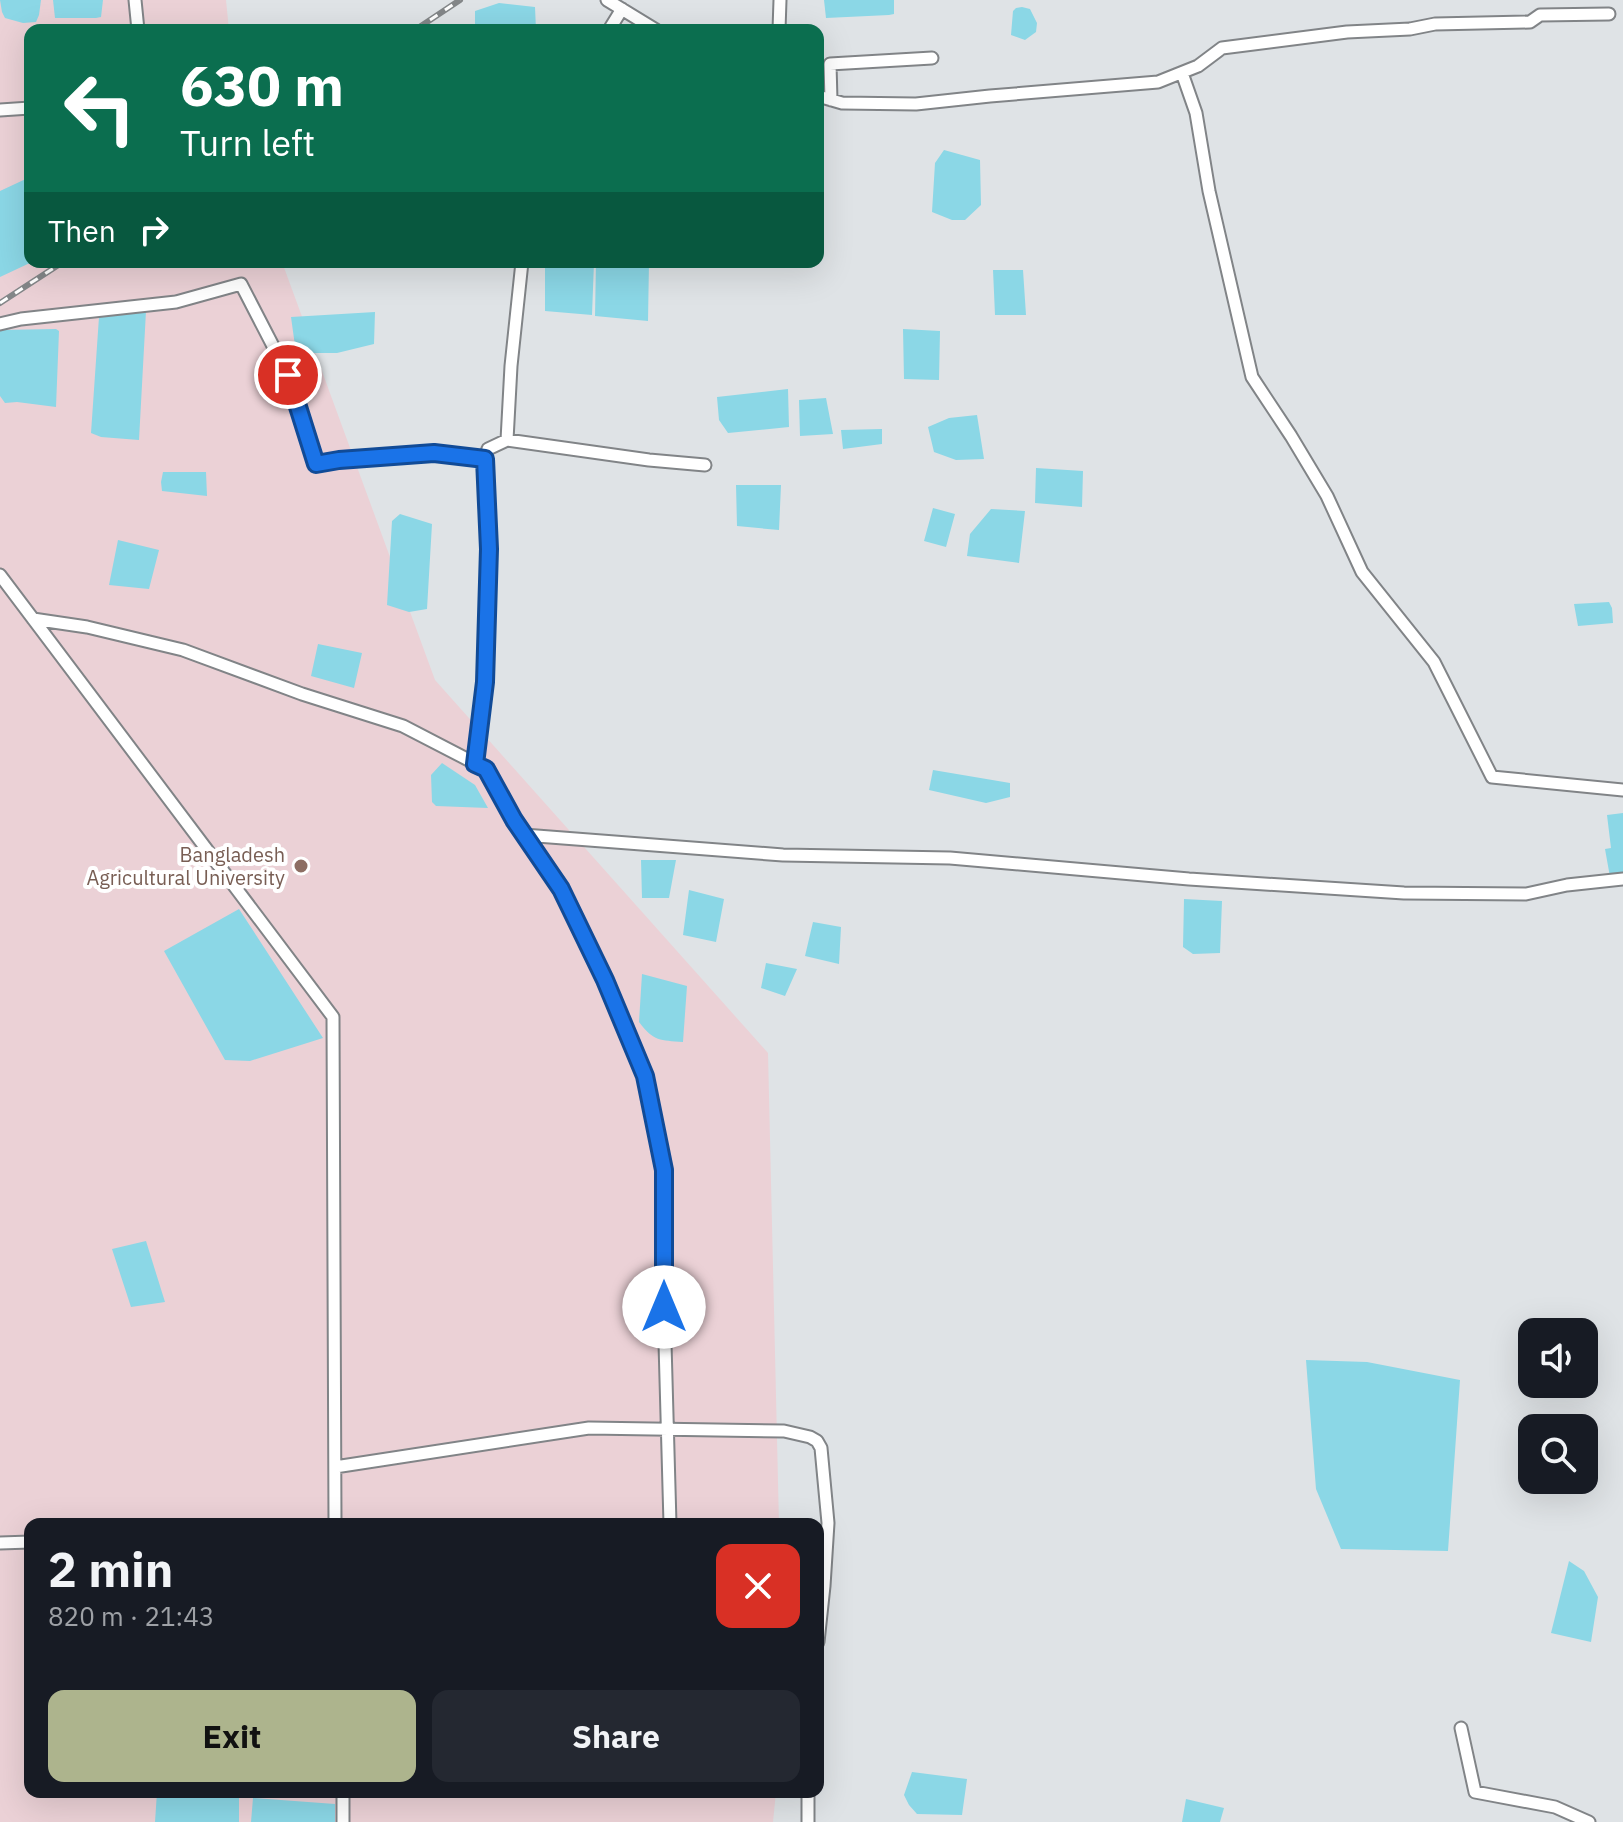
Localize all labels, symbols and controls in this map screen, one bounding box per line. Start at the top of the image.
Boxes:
text: 630 m [180,49,344,121]
icon: left [48,56,152,160]
text: Turn left [180,119,315,166]
icon: right [132,208,176,252]
text: Then [48,211,116,250]
pin [254,341,322,409]
icon: arrive [266,353,310,397]
place label: Bangladesh Agricultural University [86,841,285,891]
marker: Bangladesh Agricultural University [292,857,310,875]
position arrow [622,1265,706,1349]
map controls [1518,1318,1598,1494]
button: sound [1518,1318,1598,1398]
button: search [1518,1414,1598,1494]
text: 2 min [48,1538,173,1600]
button: close [716,1544,800,1628]
text: 820 m · 21:43 [48,1599,214,1633]
button: Exit [48,1690,416,1782]
button: Share [432,1690,800,1782]

